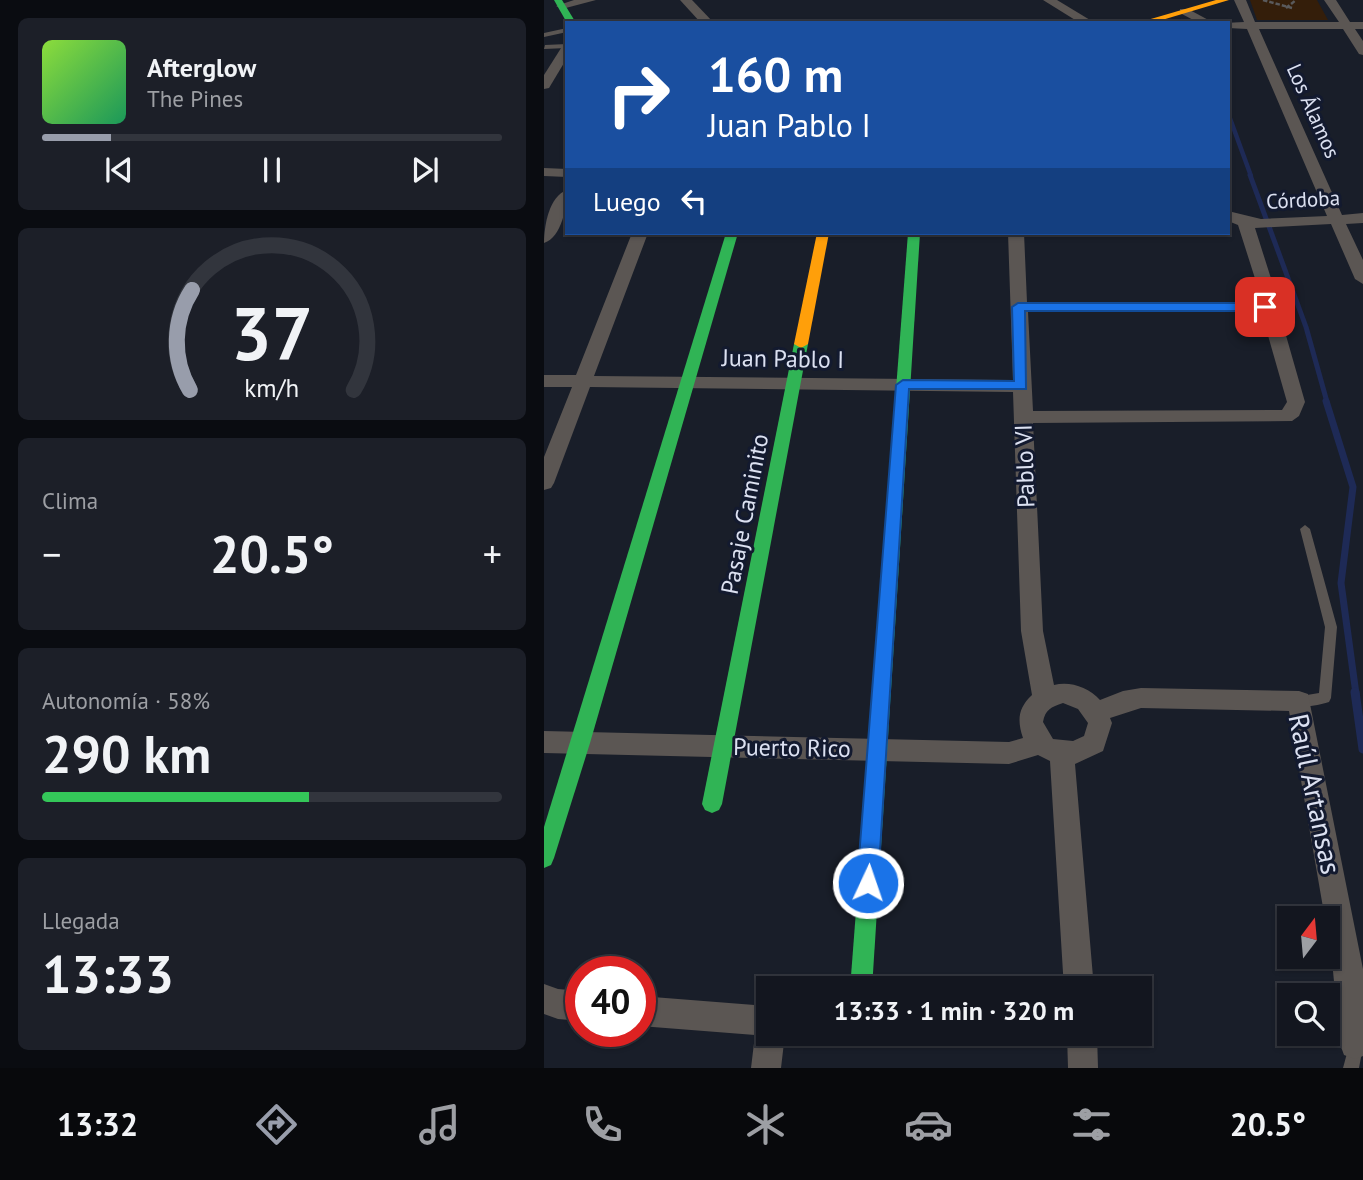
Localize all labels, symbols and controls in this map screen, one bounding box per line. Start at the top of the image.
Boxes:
text: 160 m [708,42,843,106]
icon: right [593,49,684,140]
text: Afterglow [147,51,256,84]
street label: Los Álamos [1281,59,1346,162]
text: The Pines [147,84,243,113]
text: Juan Pablo I [708,104,871,146]
icon: previous [100,151,138,189]
icon: pause [253,151,291,189]
icon: next [406,151,444,189]
icon: left [675,182,713,220]
street label: Córdoba [1265,184,1341,215]
text: Luego [593,185,661,218]
pin [1235,277,1295,337]
text: 37 [231,286,313,380]
icon: arrive [1246,288,1284,326]
street label: Juan Pablo I [721,342,844,375]
text: km/h [245,372,299,404]
street label: Pablo VI [1008,424,1041,508]
street label: Pasaje Caminito [714,431,775,597]
text: Clima [42,486,98,515]
text: 20.5° [210,520,334,587]
text: − [42,529,61,578]
text: + [483,529,502,578]
text: Autonomía · 58% [42,686,210,715]
street label: Raúl Artansas [1280,710,1351,877]
text: 290 km [42,720,211,787]
street label: Puerto Rico [733,731,851,764]
position arrow [831,846,905,920]
text: Llegada [42,906,120,935]
north arrow [1277,906,1340,970]
map controls [1277,906,1340,1046]
text: 13:33 [42,940,174,1007]
speed limit sign: 40 [565,956,656,1047]
button: search [1277,983,1340,1046]
text: 13:33 · 1 min · 320 m [834,994,1074,1027]
icon: directions [252,1100,301,1149]
icon: music [415,1100,464,1149]
icon: phone [578,1100,627,1149]
icon: climate [741,1100,790,1149]
icon: car [904,1100,953,1149]
icon: filters [1067,1100,1116,1149]
text: 13:32 [57,1103,138,1145]
text: 20.5° [1230,1103,1306,1145]

